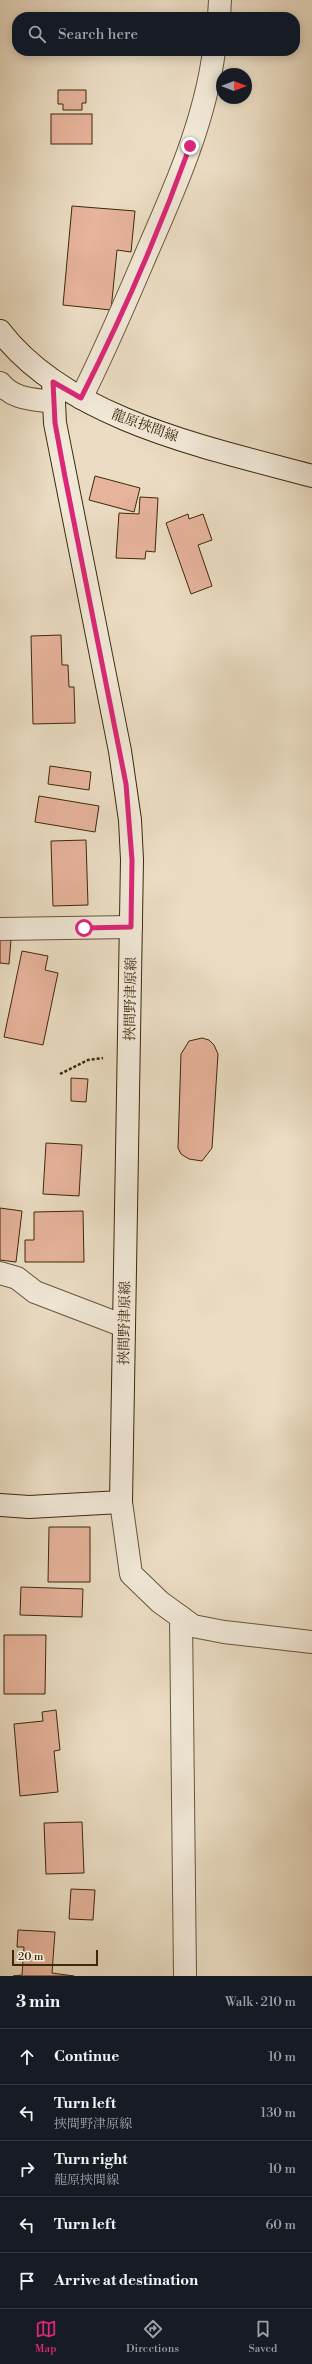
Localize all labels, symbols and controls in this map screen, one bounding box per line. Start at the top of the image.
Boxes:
search box [12,12,300,56]
icon: search [26,23,48,45]
text: Search here [58,25,138,44]
north arrow [216,68,252,104]
route end [181,137,199,155]
street label: 龍原挾間線 [109,406,181,446]
route start [75,919,93,937]
street label: 挾間野津原線 [121,957,141,1041]
street label: 挾間野津原線 [115,1281,135,1365]
scale bar [12,1948,98,1967]
text: 20 m [18,1950,43,1964]
text: 3 min [16,1991,60,2013]
text: Walk · 210 m [225,1994,296,2010]
icon: ahead [16,2046,38,2068]
text: Continue [54,2047,119,2066]
text: 10 m [268,2049,296,2065]
text: Turn left [54,2094,116,2113]
icon: left [16,2102,38,2124]
text: 130 m [261,2105,296,2121]
text: 挾間野津原線 [54,2116,132,2132]
text: Turn right [54,2150,128,2169]
icon: right [16,2158,38,2180]
text: 10 m [268,2161,296,2177]
text: 龍原挾間線 [54,2172,119,2188]
icon: left [16,2214,38,2236]
text: Turn left [54,2215,116,2234]
text: 60 m [265,2217,296,2233]
icon: arrive [16,2270,38,2292]
text: Arrive at destination [54,2271,198,2290]
tab: Map [35,2318,57,2356]
tab: Directions [126,2318,179,2356]
tab: Saved [248,2318,277,2356]

